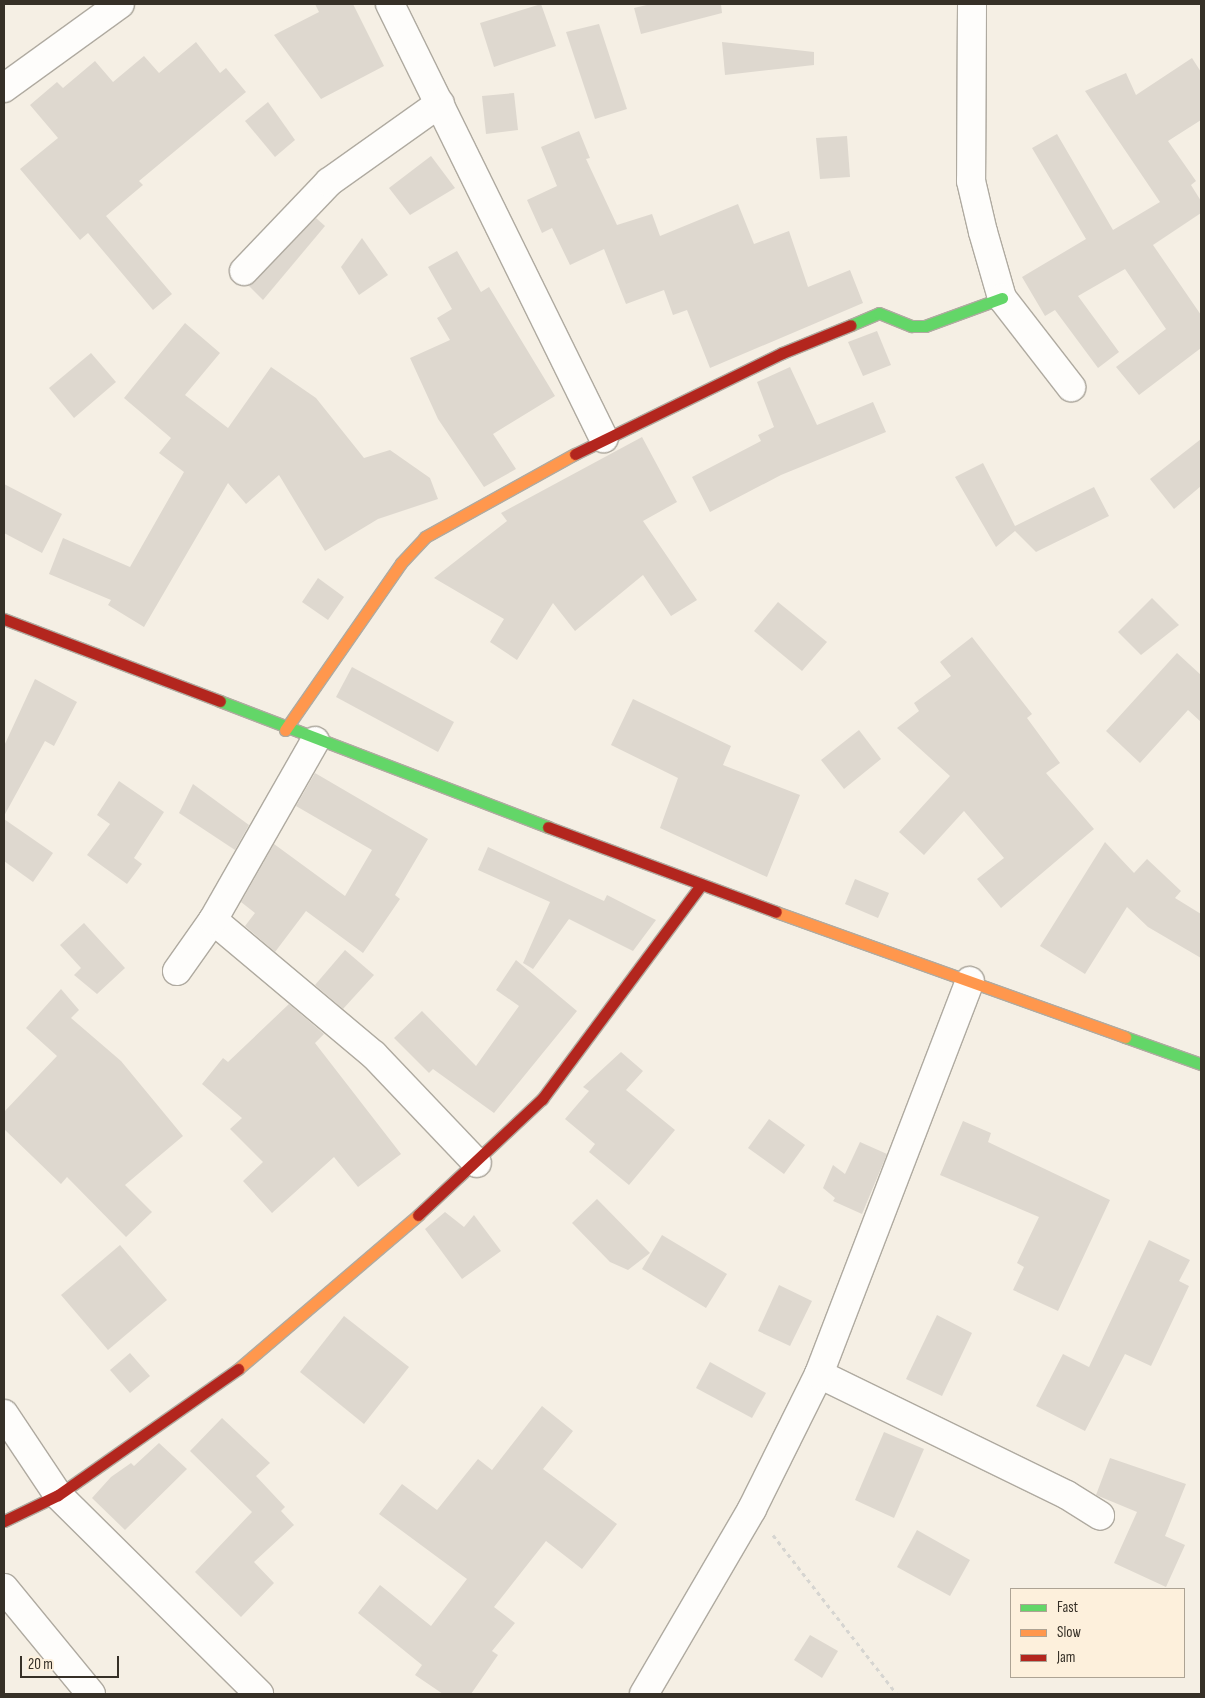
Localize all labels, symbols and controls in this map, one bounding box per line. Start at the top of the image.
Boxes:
legend [1010,1588,1185,1678]
text: Fast [1057,1598,1078,1617]
text: Slow [1057,1623,1081,1642]
scale bar [22,1646,121,1678]
text: Jam [1057,1648,1075,1667]
text: 20 m [28,1655,53,1674]

